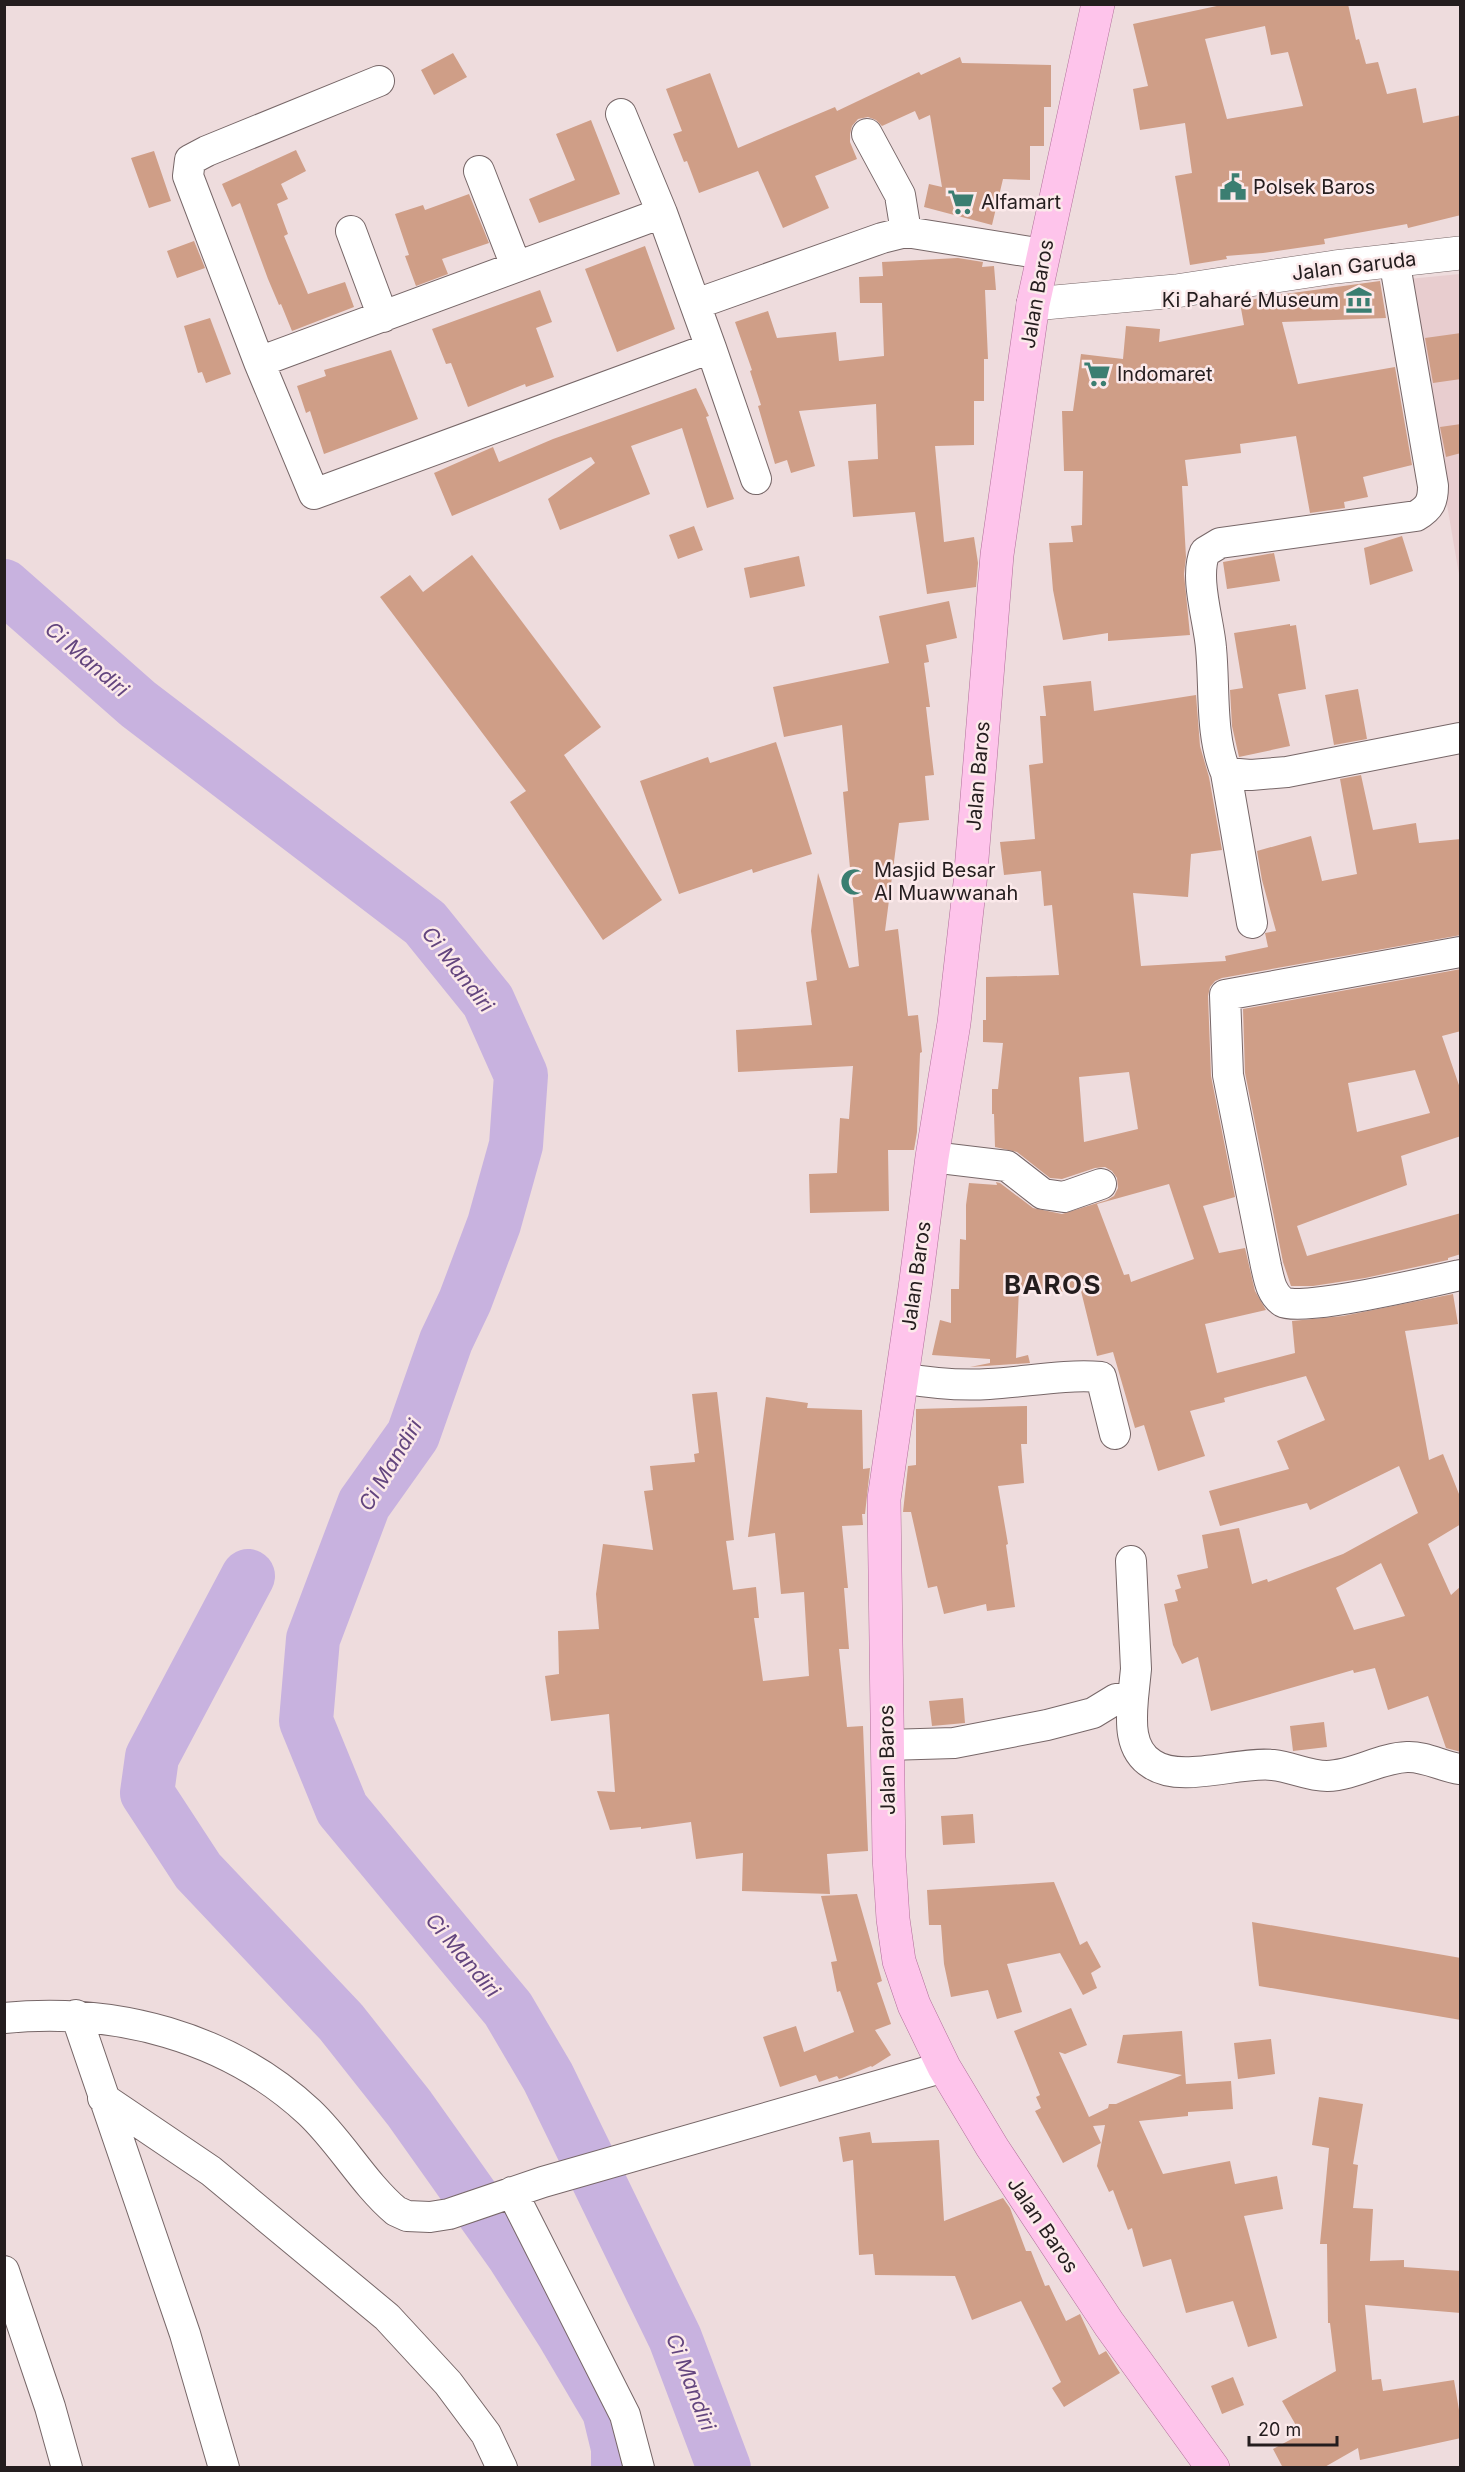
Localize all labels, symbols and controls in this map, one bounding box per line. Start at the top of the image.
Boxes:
public building icon: Polsek Baros [1218,172,1248,202]
place label: Polsek Baros [1253,175,1375,199]
supermarket icon: Alfamart [946,187,976,217]
place label: Alfamart [981,190,1062,214]
street label: Jalan Baros [1016,238,1058,350]
street label: Jalan Garuda [1290,246,1418,286]
museum icon: Ki Paharé Museum [1344,285,1374,315]
place label: Ki Paharé Museum [1162,288,1339,312]
supermarket icon: Indomaret [1082,359,1112,389]
place label: Indomaret [1117,362,1213,386]
water label: Ci Mandiri [40,616,134,702]
street label: Jalan Baros [961,720,995,832]
place label: Masjid Besar Al Muawwanah [874,858,1018,905]
mosque icon: Masjid Besar Al Muawwanah [839,867,869,897]
water label: Ci Mandiri [417,921,500,1018]
street label: Jalan Baros [896,1220,936,1332]
district label: BAROS [1004,1269,1102,1300]
water label: Ci Mandiri [353,1414,427,1515]
street label: Jalan Baros [874,1705,900,1815]
water label: Ci Mandiri [421,1908,506,2003]
street label: Jalan Baros [1002,2173,1084,2277]
water label: Ci Mandiri [661,2330,721,2435]
scale bar [1249,2409,1338,2447]
text: 20 m [1258,2419,1301,2440]

